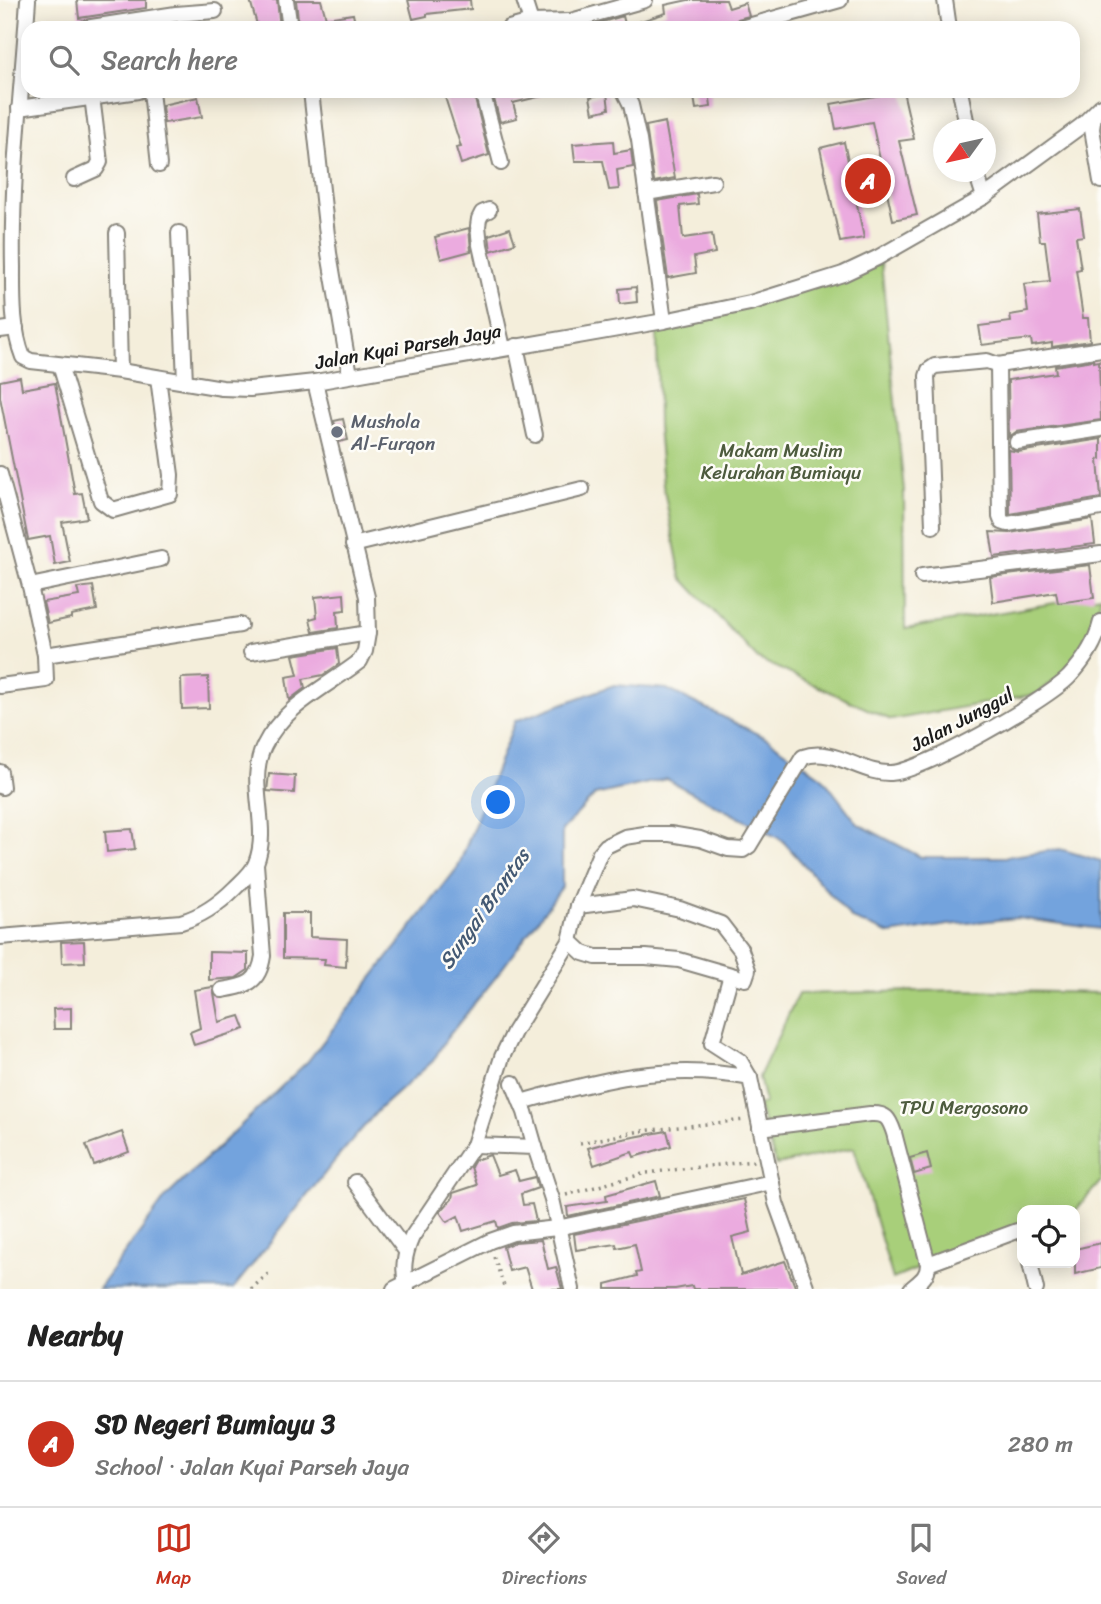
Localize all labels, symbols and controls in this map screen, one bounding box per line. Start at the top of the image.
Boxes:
search box [21,21,1080,98]
text: Search here [101,37,238,83]
icon: search [45,41,83,79]
north arrow [933,119,996,182]
pin: A [845,155,891,207]
street label: Jalan Kyai Parseh Jaya [311,314,504,379]
place label: Mushola Al-Furqon [350,405,435,460]
marker: Mushola Al-Furqon [329,424,345,440]
park label: Makam Muslim Kelurahan Bumiayu [701,434,861,489]
street label: Jalan Junggul [904,678,1020,761]
your location [481,785,515,819]
water label: Sungai Brantas [428,839,541,977]
park label: TPU Mergosono [900,1091,1029,1124]
map controls [1017,1205,1080,1268]
button: locate [1017,1205,1080,1268]
text: Nearby [28,1308,123,1362]
text: SD Negeri Bumiayu 3 [95,1401,335,1447]
text: A [43,1424,59,1465]
text: 280 m [1008,1424,1073,1465]
text: School · Jalan Kyai Parseh Jaya [95,1447,409,1488]
tab: Map [155,1519,193,1594]
tab: Directions [502,1519,587,1594]
tab: Saved [896,1519,946,1594]

